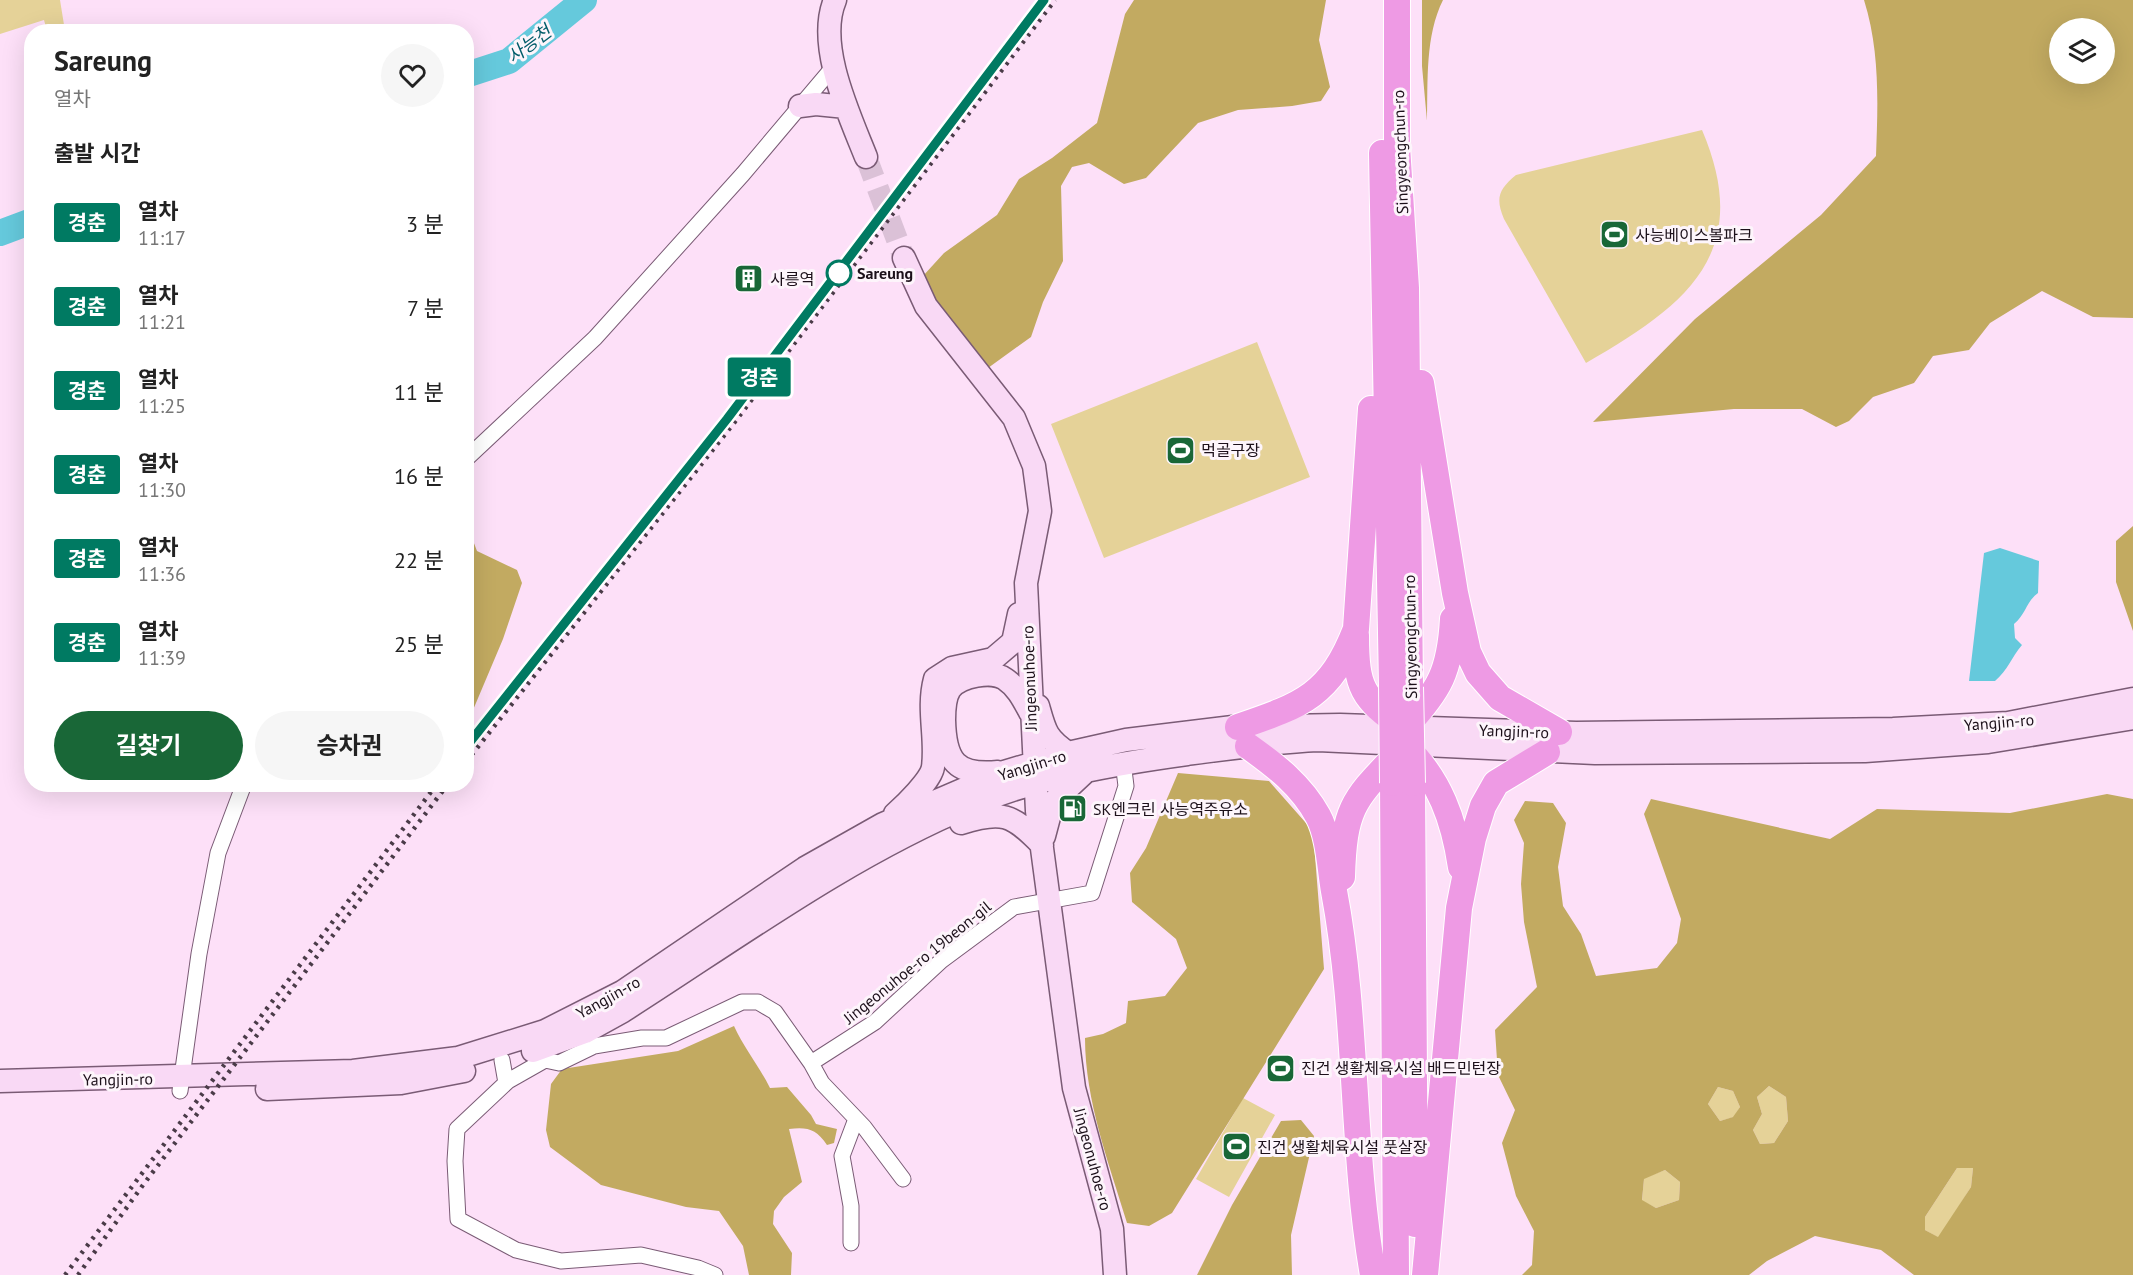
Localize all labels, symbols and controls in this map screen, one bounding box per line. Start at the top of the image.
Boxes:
water label: 사능천 [502,18,558,68]
map controls [2049,18,2115,84]
button: layers [2049,18,2115,84]
text: Sareung [54,42,152,79]
button: heart [381,44,444,107]
text: 열차 [54,86,91,112]
street label: Singyeongchun-ro [1388,89,1412,215]
text: 출발 시간 [54,139,141,167]
text: 열차 [138,197,178,225]
text: 경춘 [68,209,106,236]
text: 3 분 [406,210,444,238]
sports icon: 사능베이스볼파크 [1598,219,1630,251]
text: 11:17 [138,225,186,251]
place label: 사능베이스볼파크 [1635,225,1753,245]
marker: Sareung [826,260,852,286]
building icon: 사릉역 [733,263,765,295]
place label: Sareung [857,263,913,283]
place label: 사릉역 [770,269,814,289]
text: 열차 [138,281,178,309]
text: 경춘 [68,293,106,320]
text: 7 분 [407,294,444,322]
text: 11:21 [138,309,186,335]
line badge: 경춘 [732,358,786,397]
text: 경춘 [740,364,778,391]
text: 열차 [138,365,178,393]
text: 경춘 [68,377,106,404]
text: 11 분 [394,378,444,406]
text: 11:25 [138,393,186,419]
sports icon: 먹골구장 [1164,434,1196,466]
place label: 먹골구장 [1201,440,1260,460]
text: 열차 [138,449,178,477]
text: 경춘 [68,461,106,488]
text: 16 분 [394,462,444,490]
text: 11:30 [138,477,186,503]
text: 열차 [138,533,178,561]
text: 경춘 [68,545,106,572]
text: 22 분 [394,546,444,574]
text: 11:36 [138,561,186,587]
street label: Singyeongchun-ro [1399,575,1421,699]
text: 열차 [138,617,178,645]
street label: Jingeonuhoe-ro [1017,625,1041,732]
text: 경춘 [68,629,106,656]
text: 25 분 [394,630,444,658]
text: 11:39 [138,645,186,671]
street label: Yangjin-ro [1963,709,2035,735]
button: 길찾기 [54,711,243,780]
button: 승차권 [255,711,444,780]
street label: Yangjin-ro [1479,720,1549,742]
street label: Yangjin-ro [996,745,1068,785]
fuel station icon: SK엔크린 사능역주유소 [1056,793,1088,825]
place label: SK엔크린 사능역주유소 [1093,799,1248,819]
street label: Jingeonuhoe-ro 19beon-gil [838,896,995,1028]
street label: Yangjin-ro [572,971,644,1023]
sports icon: 진건 생활체육시설 배드민턴장 [1264,1052,1296,1084]
place label: 진건 생활체육시설 배드민턴장 [1301,1058,1501,1078]
street label: Yangjin-ro [83,1068,153,1090]
street label: Jingeonuhoe-ro [1069,1105,1116,1213]
sports icon: 진건 생활체육시설 풋살장 [1220,1131,1252,1163]
place label: 진건 생활체육시설 풋살장 [1257,1137,1428,1157]

